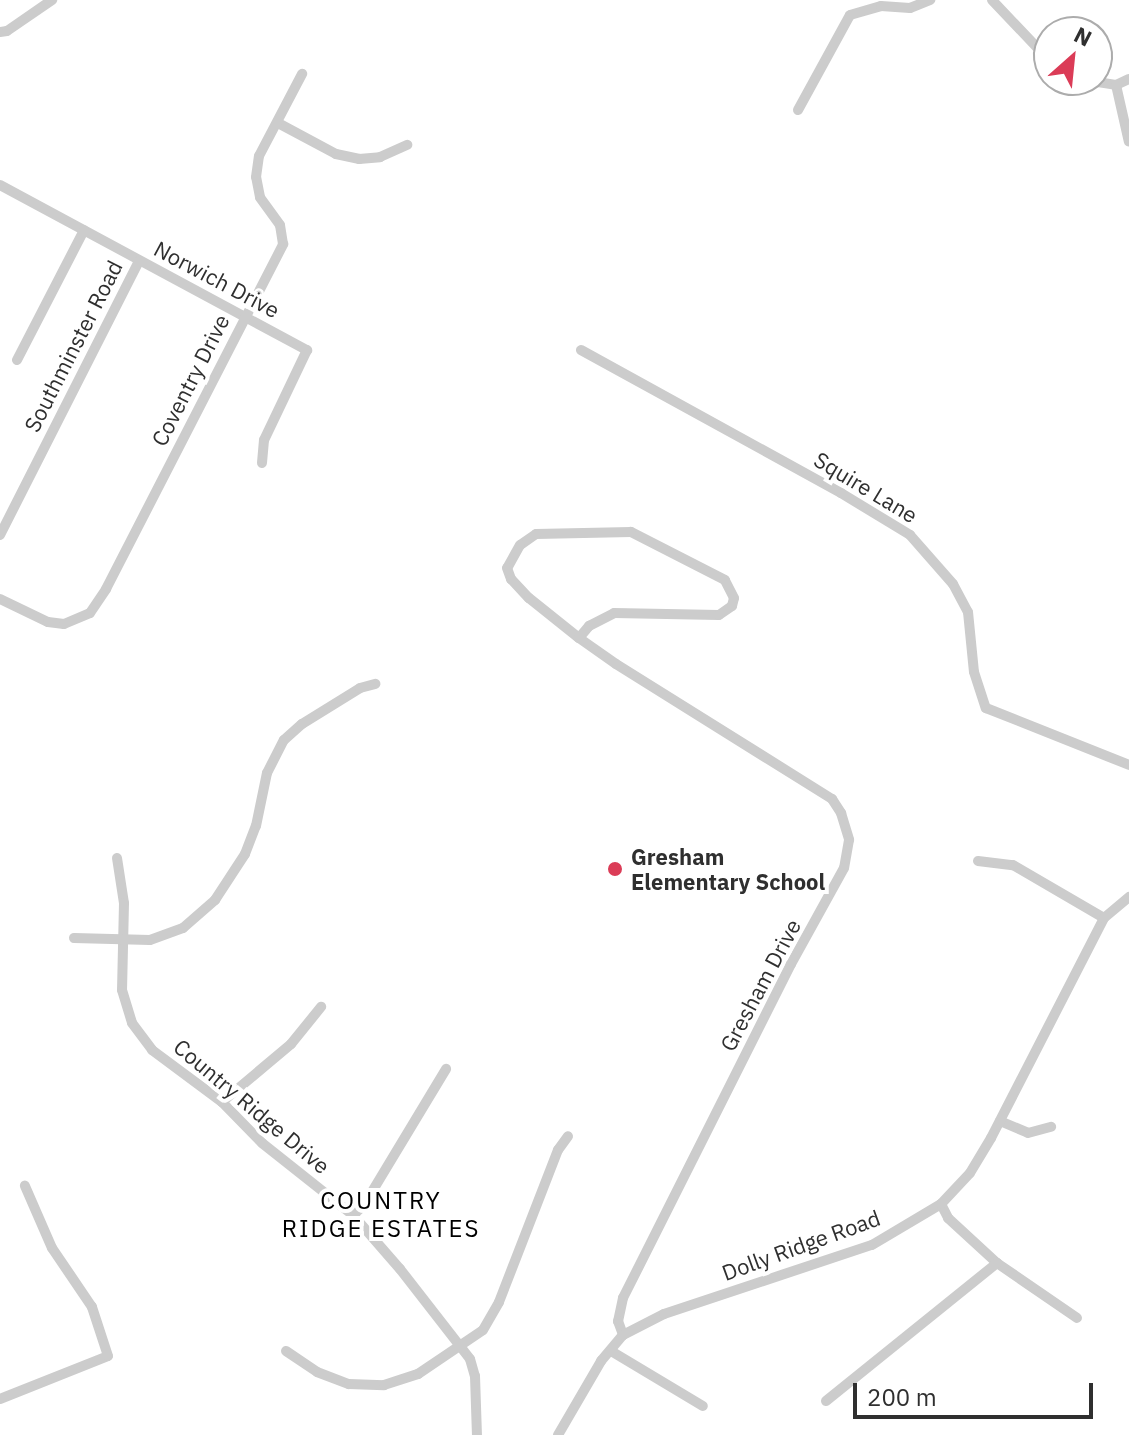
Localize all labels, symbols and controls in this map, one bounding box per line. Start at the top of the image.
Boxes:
north arrow [1033,16,1113,96]
text: N [1070,19,1097,52]
street label: Norwich Drive [150,235,284,323]
street label: Southminster Road [18,256,128,436]
street label: Coventry Drive [145,310,235,450]
street label: Squire Lane [809,446,923,528]
place label: Gresham Elementary School [631,843,825,894]
marker: Gresham Elementary School [606,860,624,878]
street label: Gresham Drive [714,914,806,1056]
street label: Country Ridge Drive [169,1033,335,1179]
district label: COUNTRY RIDGE ESTATES [282,1187,480,1243]
street label: Dolly Ridge Road [718,1204,884,1286]
scale bar [857,1367,1097,1417]
text: 200 m [867,1381,937,1413]

